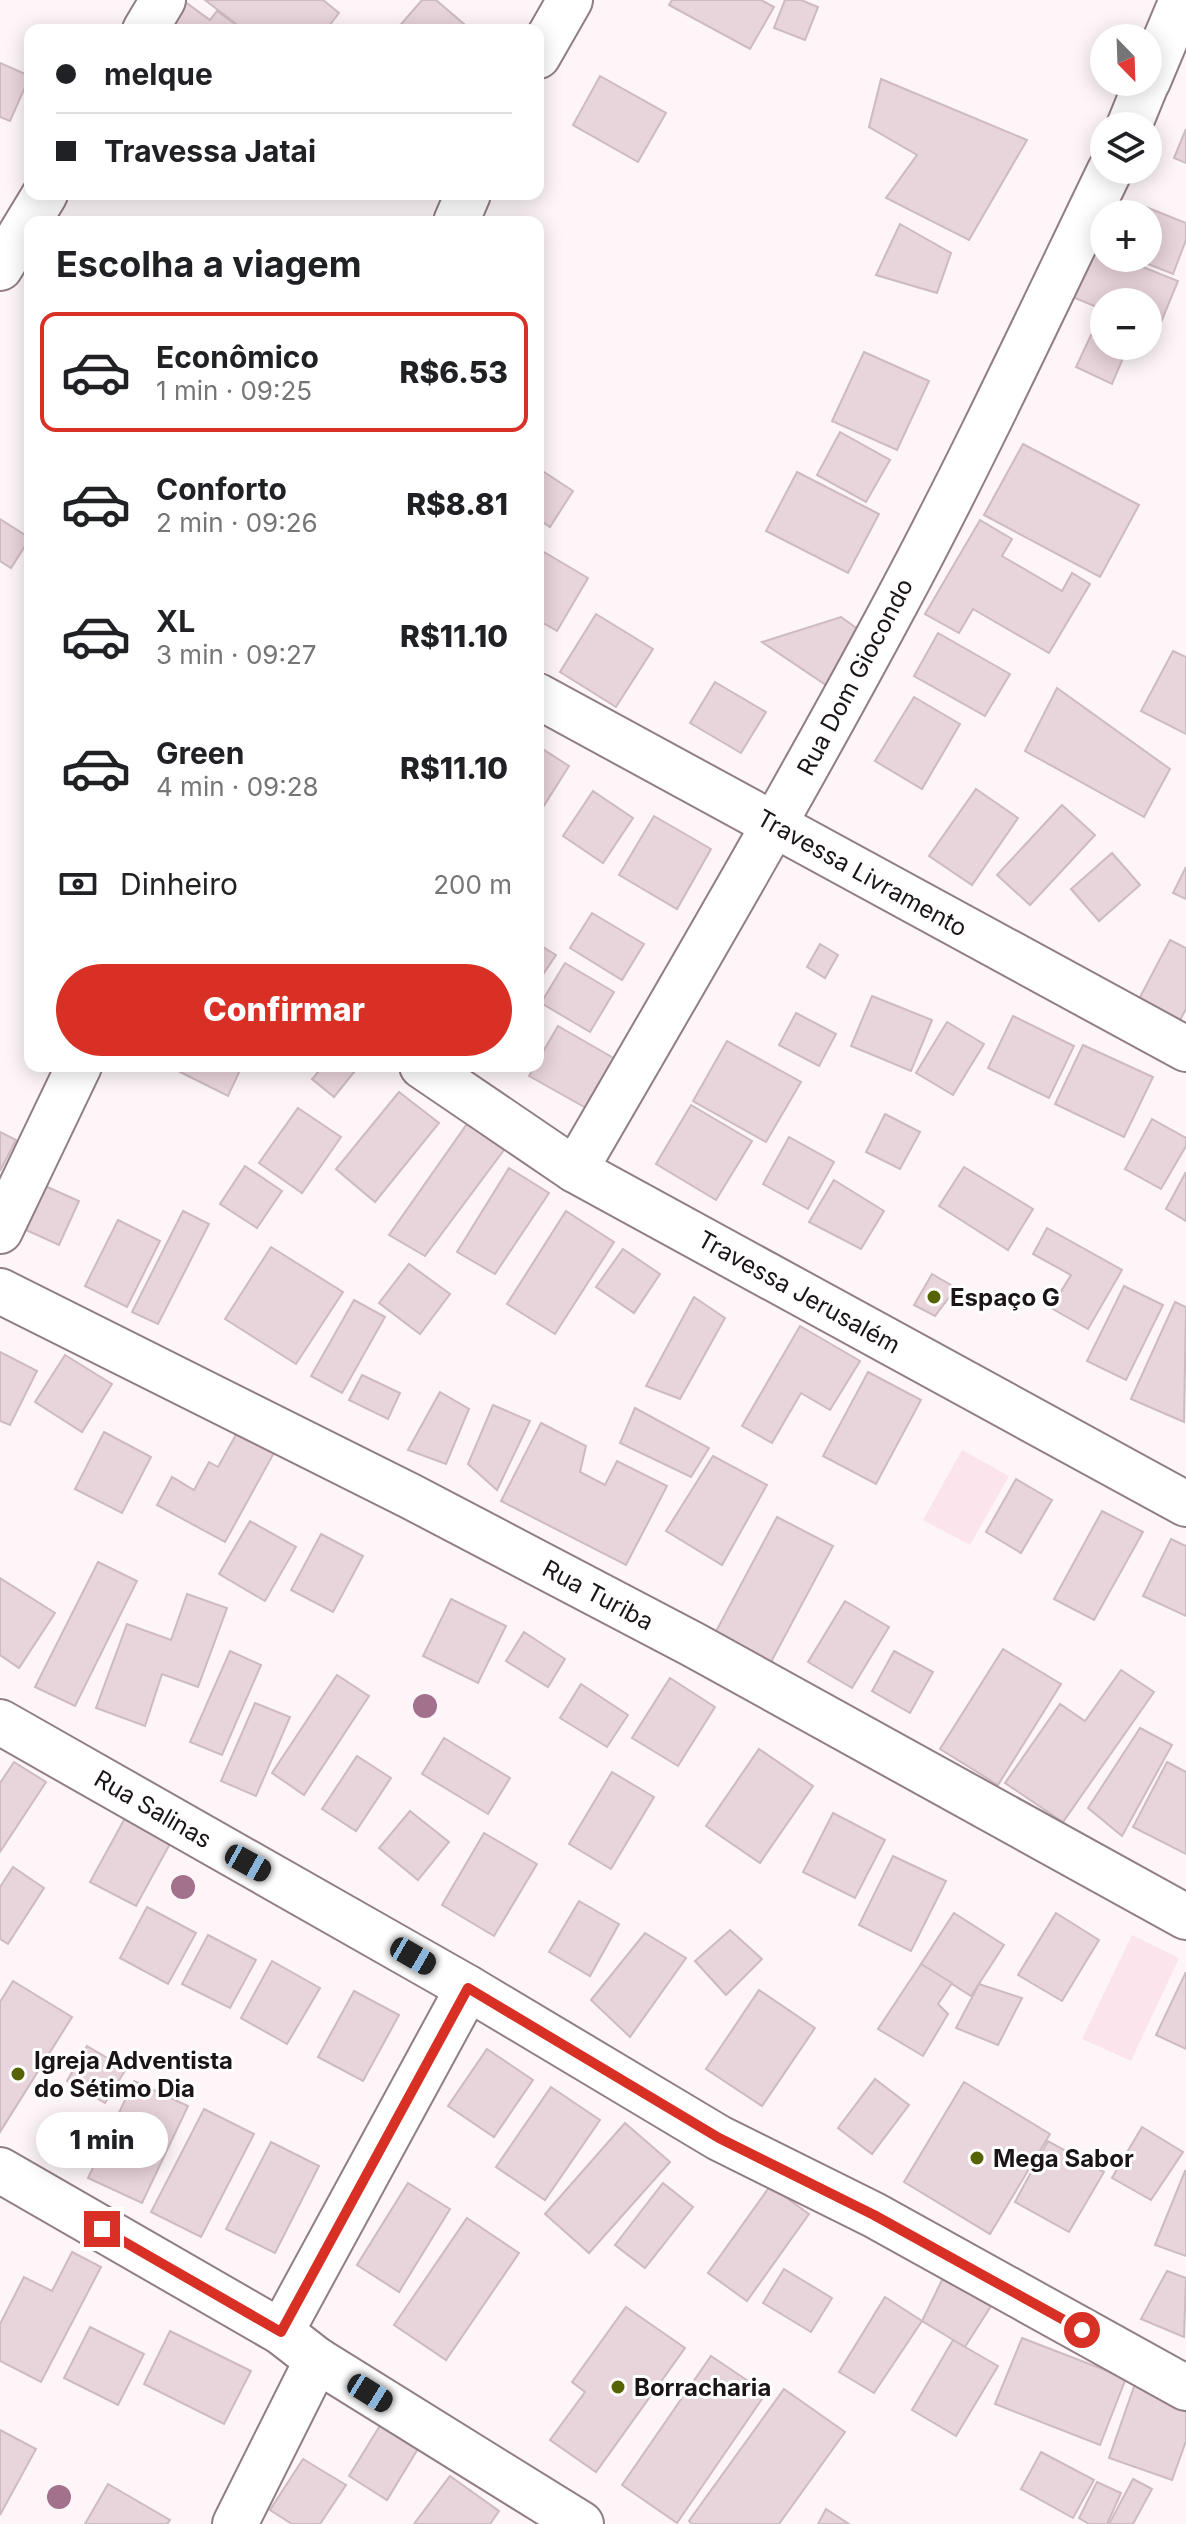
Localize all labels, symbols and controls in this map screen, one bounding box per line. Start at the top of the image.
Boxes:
north arrow [1090,24,1162,96]
map controls [1090,24,1162,360]
text: melque [104,56,213,92]
button: layers [1090,112,1162,184]
text: Travessa Jatai [104,133,316,169]
button: + [1090,200,1162,272]
text: Escolha a viagem [56,242,362,286]
button: − [1090,288,1162,360]
icon: car [60,336,132,408]
text: Econômico [156,339,319,375]
text: R$6.53 [400,354,508,390]
text: 1 min · 09:25 [156,375,312,406]
icon: car [60,468,132,540]
text: Conforto [156,471,287,507]
text: R$8.81 [406,486,508,522]
text: 2 min · 09:26 [156,507,318,538]
street label: Rua Dom Giocondo [791,574,919,780]
icon: car [60,600,132,672]
text: XL [156,603,195,639]
text: R$11.10 [400,618,508,654]
text: 3 min · 09:27 [156,639,317,670]
icon: car [60,732,132,804]
text: Green [156,735,244,771]
text: R$11.10 [400,750,508,786]
text: 4 min · 09:28 [156,771,319,802]
street label: Travessa Livramento [752,803,972,943]
icon: cash [56,862,100,906]
text: Dinheiro [120,866,238,902]
text: 200 m [433,869,512,900]
button: Confirmar [56,964,512,1056]
street label: Travessa Jerusalém [693,1224,905,1360]
place label: Espaço G [950,1283,1060,1312]
marker: Espaço G [925,1288,943,1306]
street label: Rua Turiba [538,1554,658,1636]
street label: Rua Salinas [89,1764,217,1854]
car [221,1841,275,1885]
car [386,1934,440,1978]
place label: Igreja Adventista do Sétimo Dia [34,2046,233,2103]
marker: Igreja Adventista do Sétimo Dia [9,2065,27,2083]
callout: 1 min [36,2113,168,2169]
text: 1 min [69,2124,135,2155]
place label: Mega Sabor [993,2144,1134,2173]
marker: Mega Sabor [968,2149,986,2167]
route end [84,2211,120,2247]
route start [1064,2312,1100,2348]
car [343,2370,397,2416]
place label: Borracharia [634,2373,771,2402]
marker: Borracharia [609,2378,627,2396]

